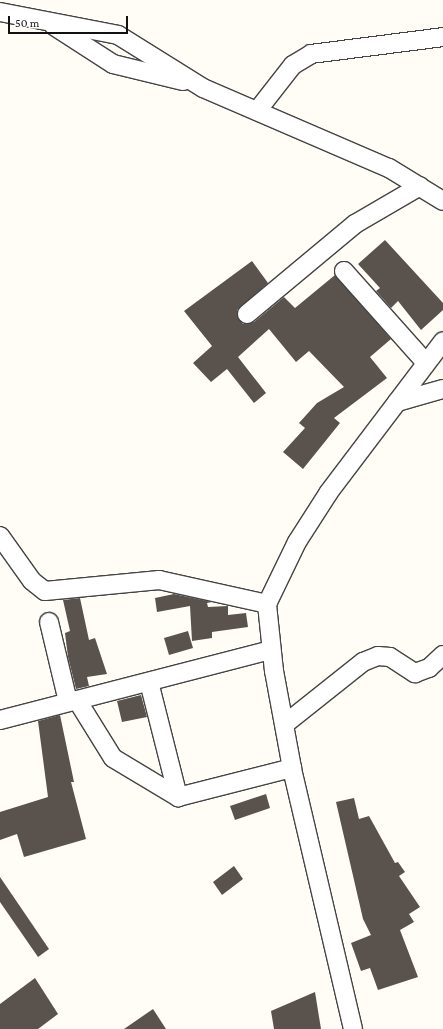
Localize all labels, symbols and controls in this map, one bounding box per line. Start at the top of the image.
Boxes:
scale bar [10,8,130,34]
text: 50 m [15,16,39,30]

